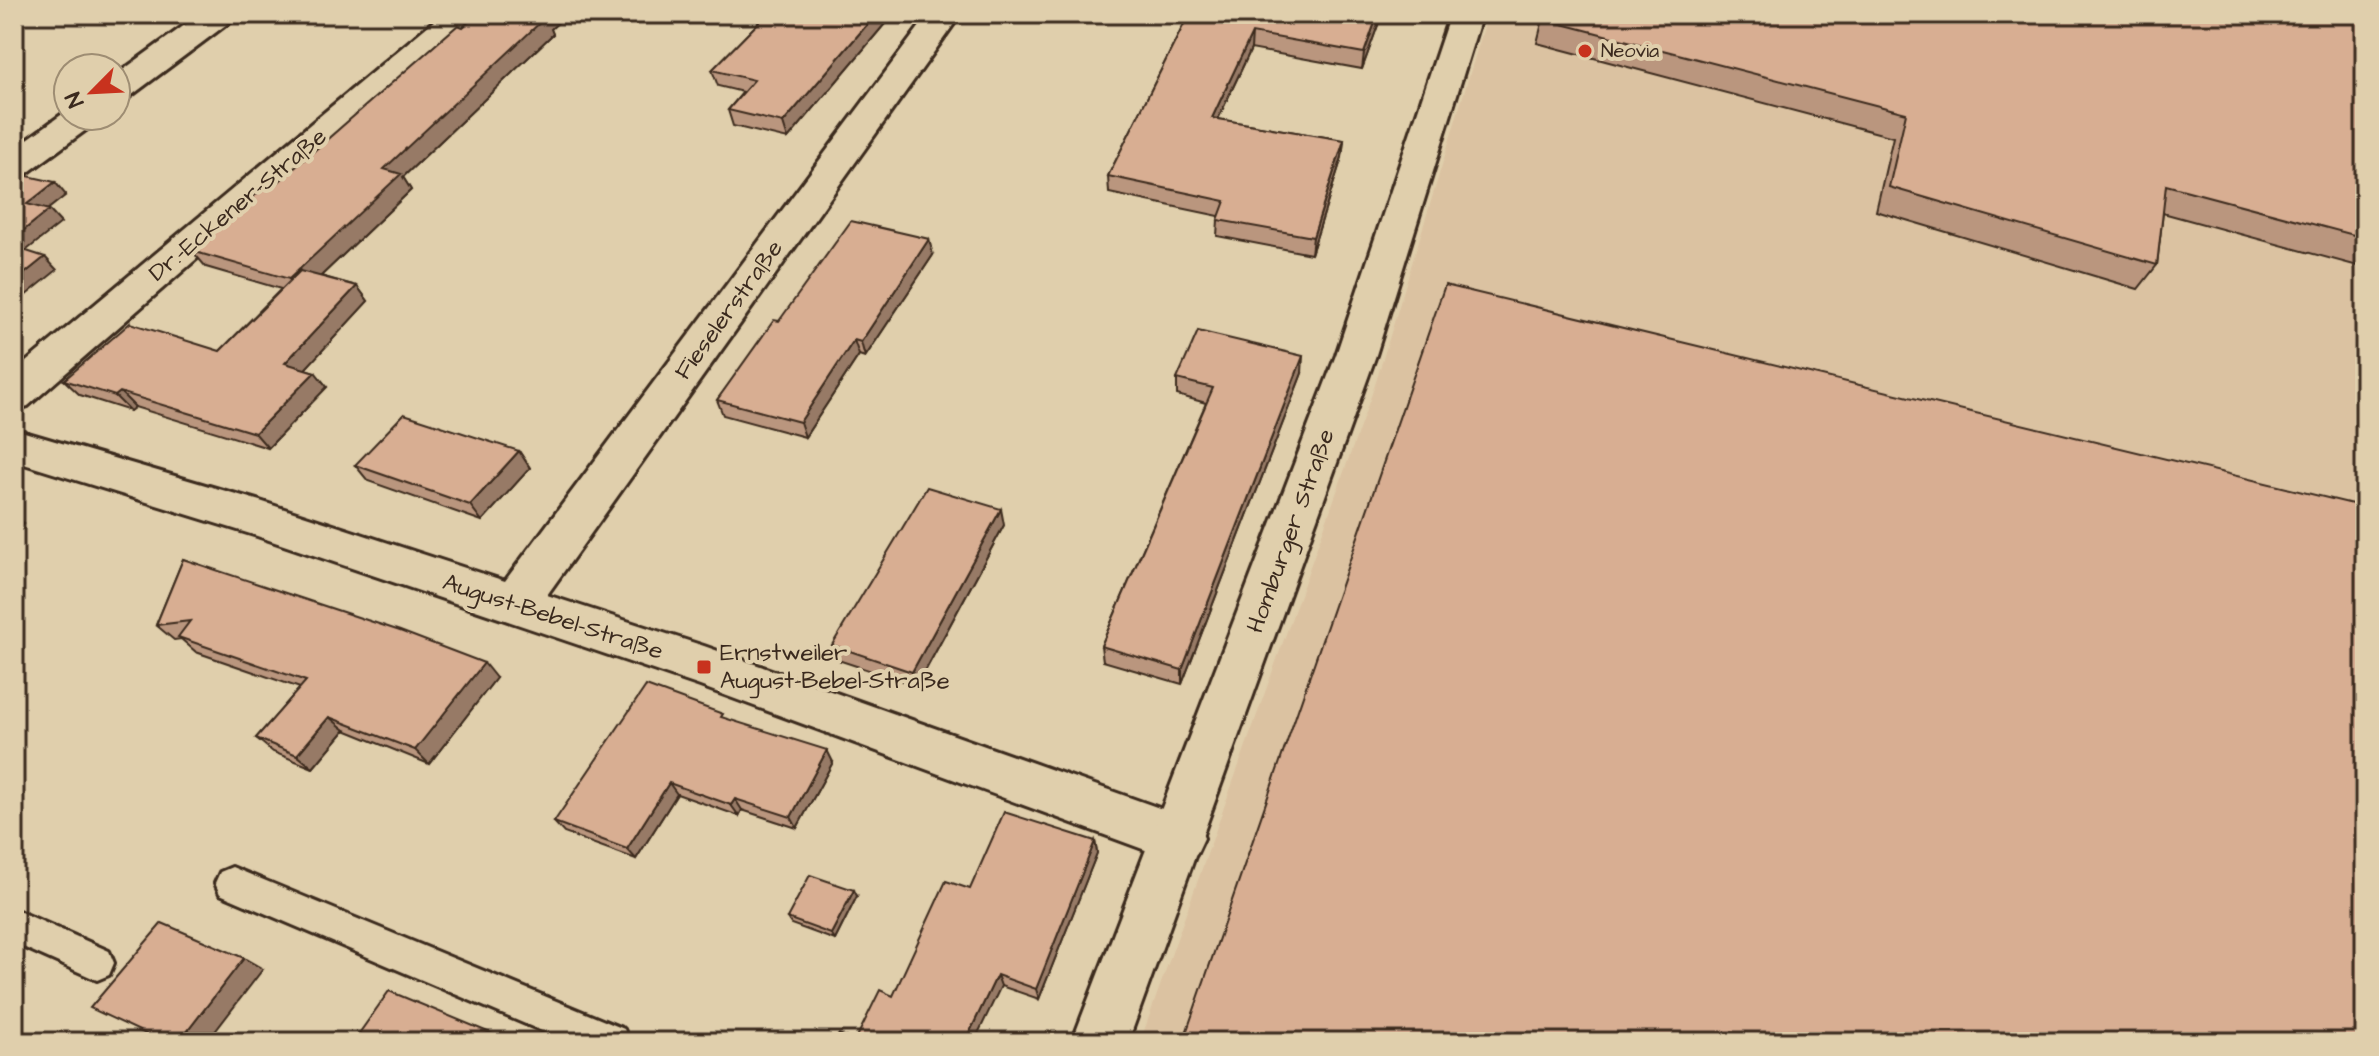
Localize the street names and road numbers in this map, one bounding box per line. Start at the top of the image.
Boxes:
street label: Dr.-Eckener-Straße [142,120,334,290]
street label: Fieselerstraße [667,233,791,387]
street label: Homburger Straße [1238,424,1345,638]
street label: August-Bebel-Straße [438,565,667,670]

